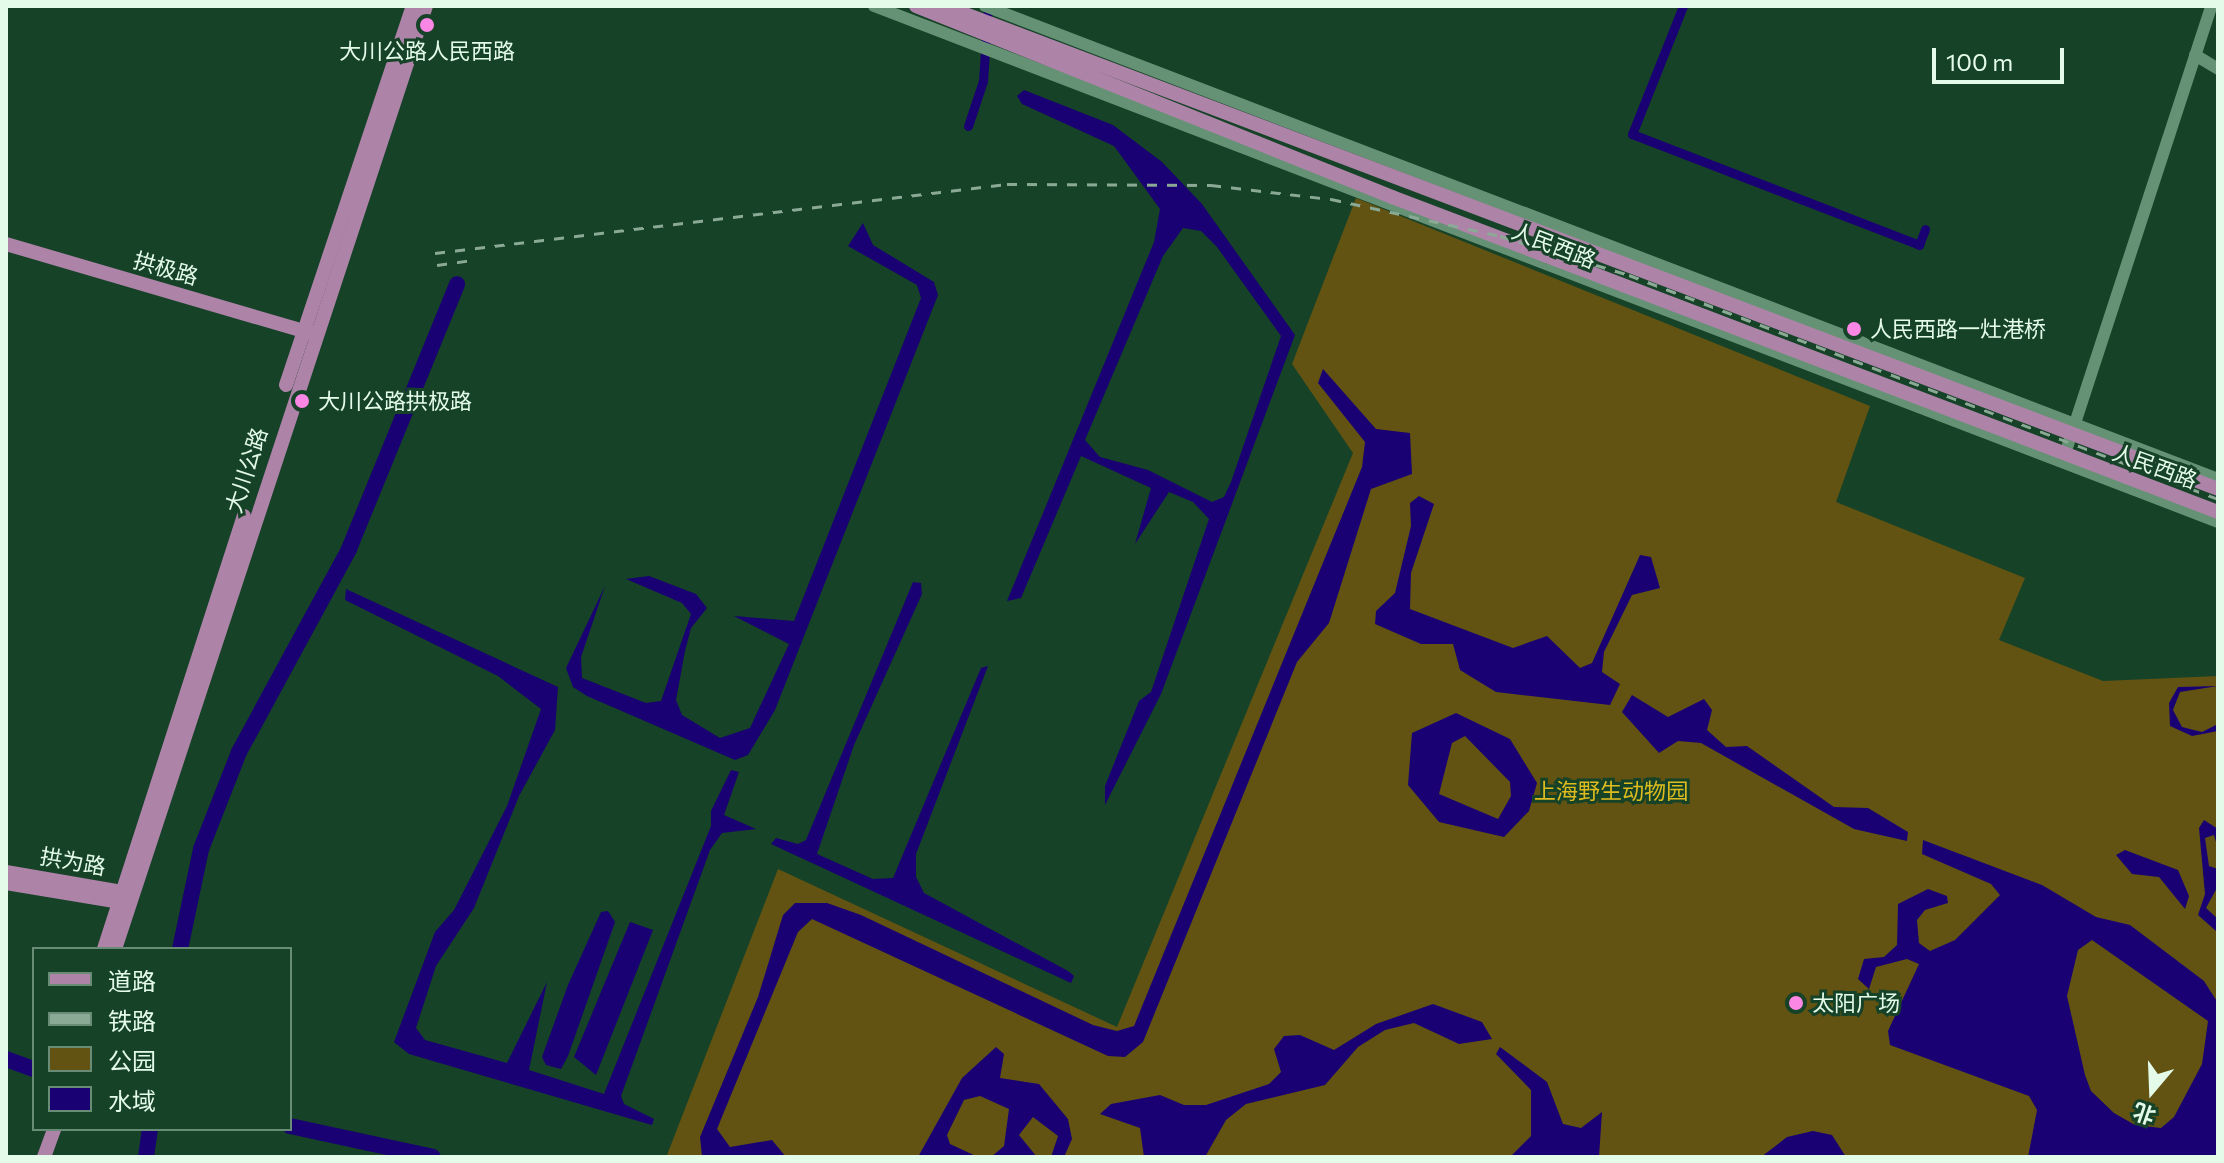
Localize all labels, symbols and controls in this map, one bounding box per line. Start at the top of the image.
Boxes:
marker: 大川公路人民西路 [418,16,436,34]
scale bar [1936,32,2068,82]
place label: 大川公路人民西路 [339,38,515,64]
text: 100 m [1946,47,2013,76]
street label: 人民西路 [1508,217,1600,273]
street label: 拱极路 [131,246,201,290]
place label: 人民西路一灶港桥 [1870,316,2046,342]
marker: 人民西路一灶港桥 [1845,320,1863,338]
place label: 大川公路拱极路 [318,388,472,414]
marker: 大川公路拱极路 [293,392,311,410]
street label: 大川公路 [220,424,272,516]
street label: 人民西路 [2109,439,2201,493]
park label: 上海野生动物园 [1534,778,1688,804]
street label: 拱为路 [38,842,108,880]
legend [32,947,292,1131]
text: 道路 [108,966,156,995]
place label: 太阳广场 [1812,990,1900,1016]
marker: 太阳广场 [1787,994,1805,1012]
text: 铁路 [108,1006,156,1035]
text: 公园 [108,1046,156,1075]
north arrow [2112,1051,2192,1131]
text: 水域 [108,1086,156,1115]
text: 北 [2129,1098,2159,1131]

